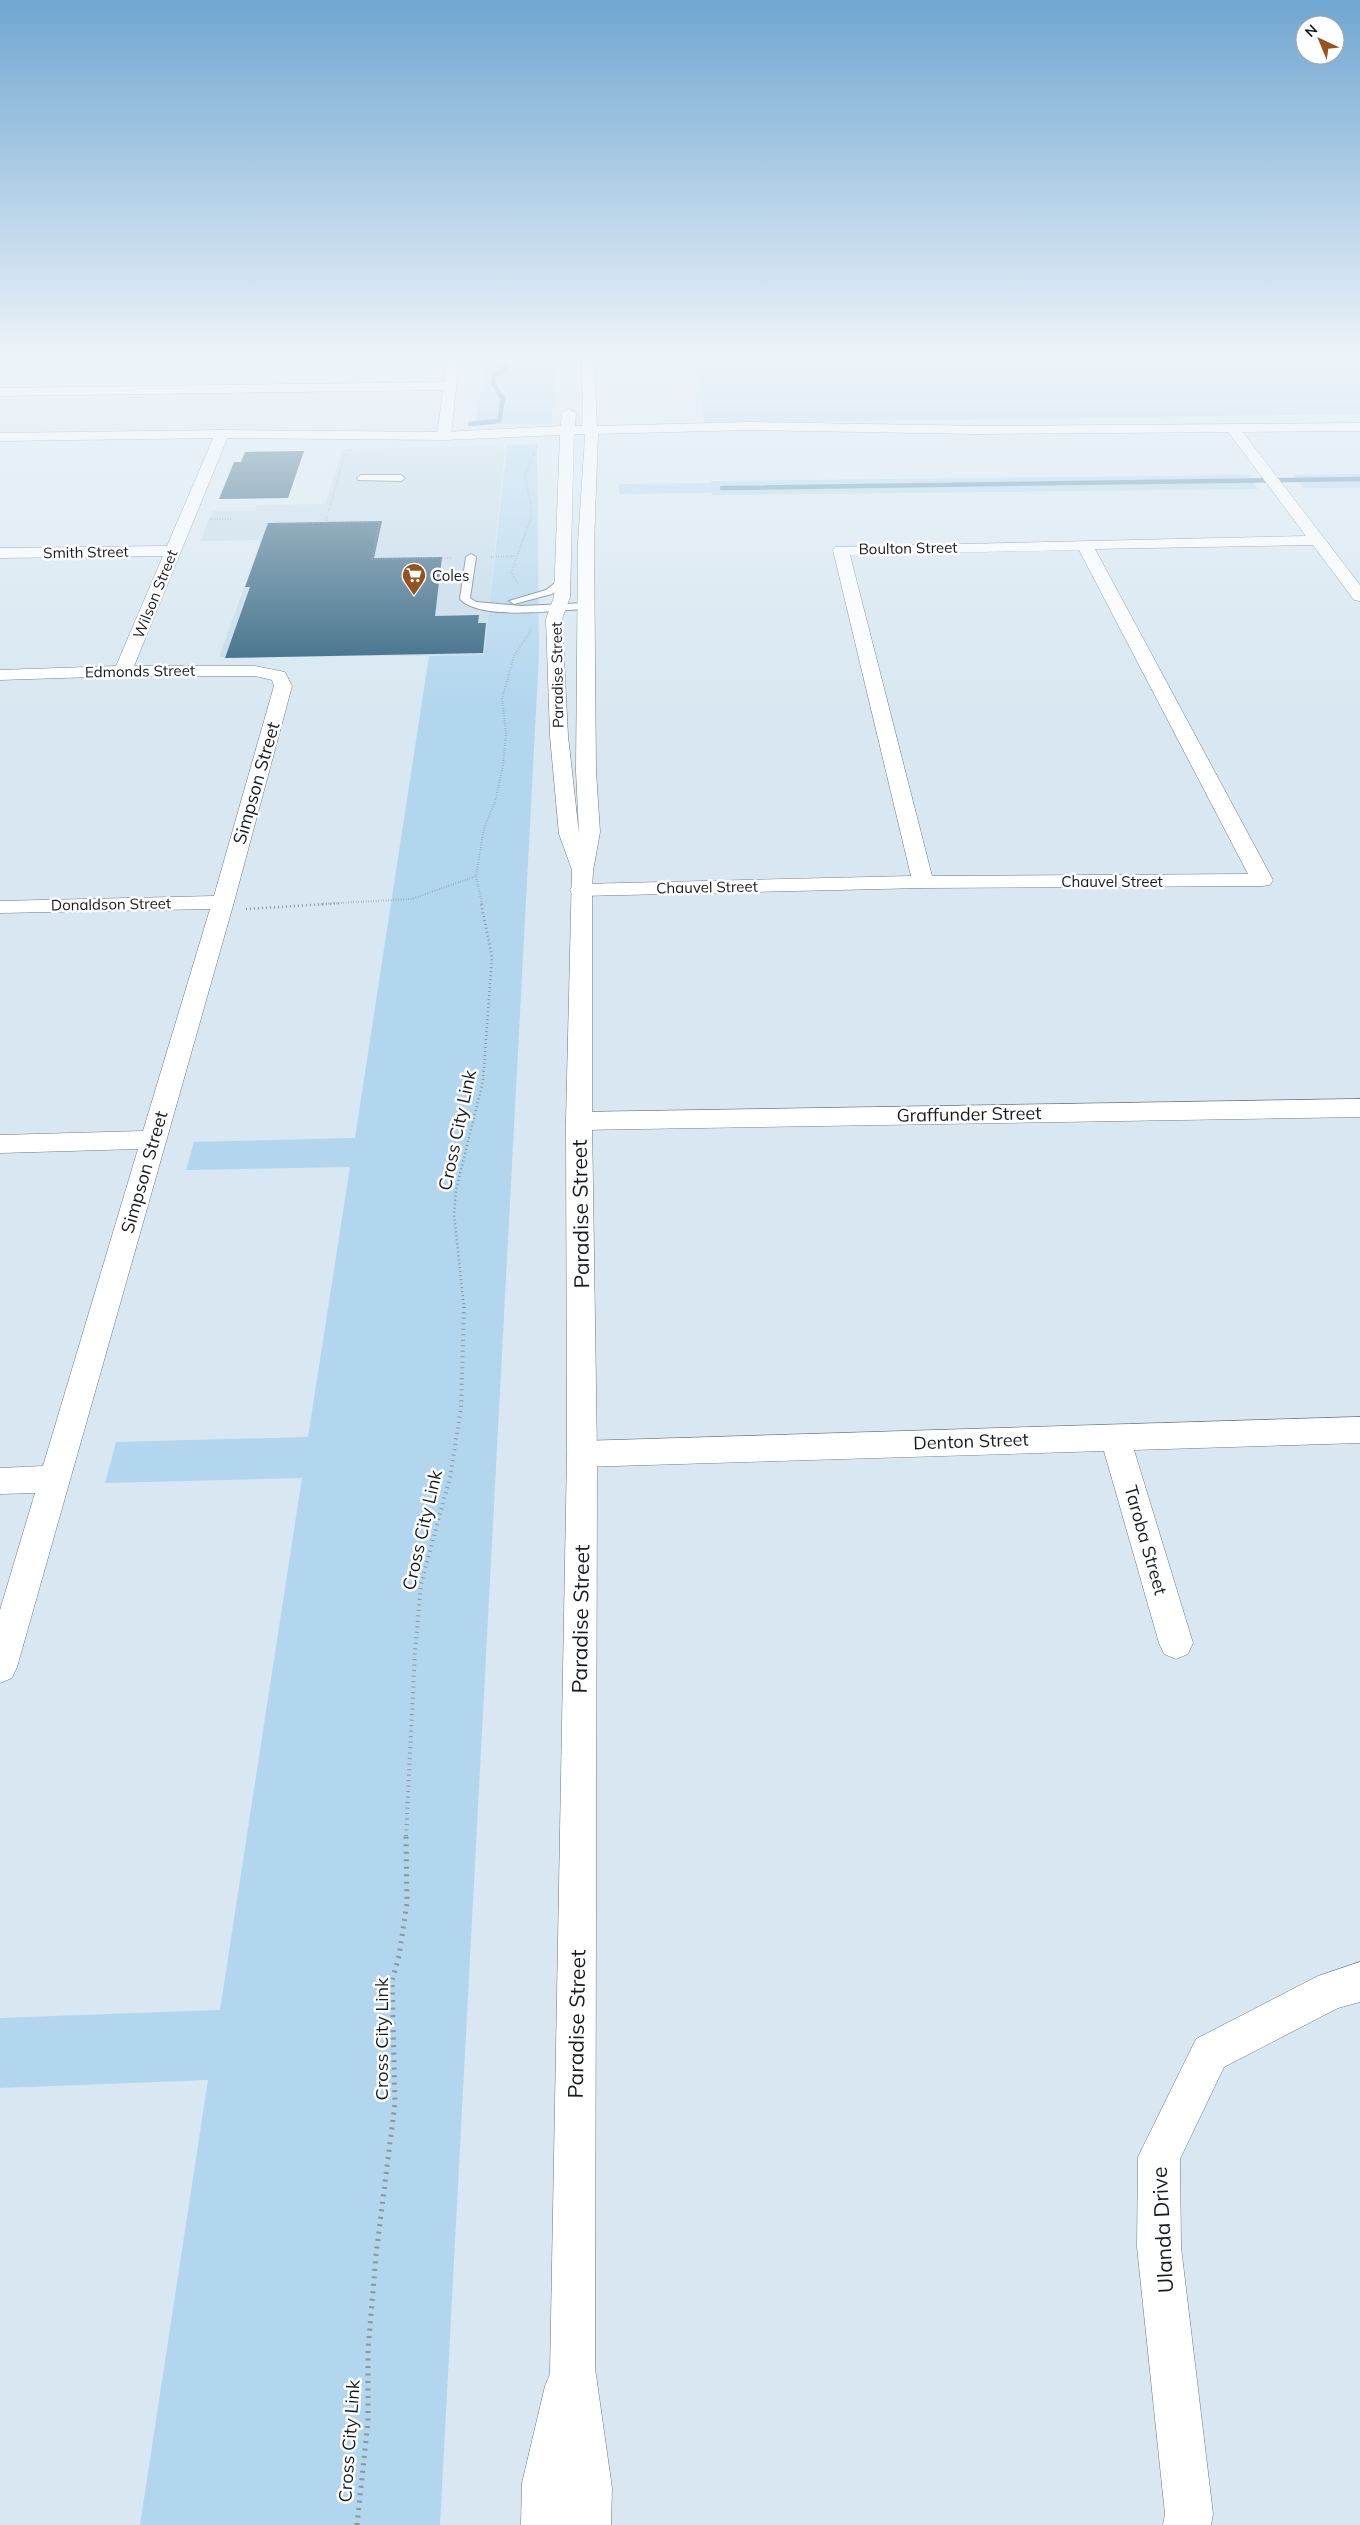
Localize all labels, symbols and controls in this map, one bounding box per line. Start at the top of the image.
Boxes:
north arrow [1295,15,1345,65]
text: N [1301,21,1321,41]
street label: Boulton Street [858,538,958,558]
street label: Smith Street [43,542,129,562]
street label: Wilson Street [129,547,181,641]
supermarket icon: Coles [401,562,427,596]
place label: Coles [432,566,469,585]
street label: Paradise Street [547,622,567,728]
street label: Edmonds Street [85,661,195,681]
street label: Simpson Street [228,719,284,847]
street label: Chauvel Street [1061,872,1163,891]
street label: Chauvel Street [656,877,758,897]
street label: Donaldson Street [51,893,171,915]
street label: Cross City Link [433,1067,481,1192]
street label: Graffunder Street [896,1101,1042,1127]
street label: Simpson Street [116,1108,172,1236]
street label: Paradise Street [566,1139,594,1289]
street label: Denton Street [913,1427,1029,1455]
street label: Cross City Link [397,1467,447,1592]
street label: Taroba Street [1119,1482,1173,1598]
street label: Paradise Street [566,1544,594,1694]
street label: Paradise Street [562,1949,590,2099]
street label: Cross City Link [370,1977,393,2100]
street label: Ulanda Drive [1146,2166,1178,2294]
street label: Cross City Link [333,2378,365,2503]

